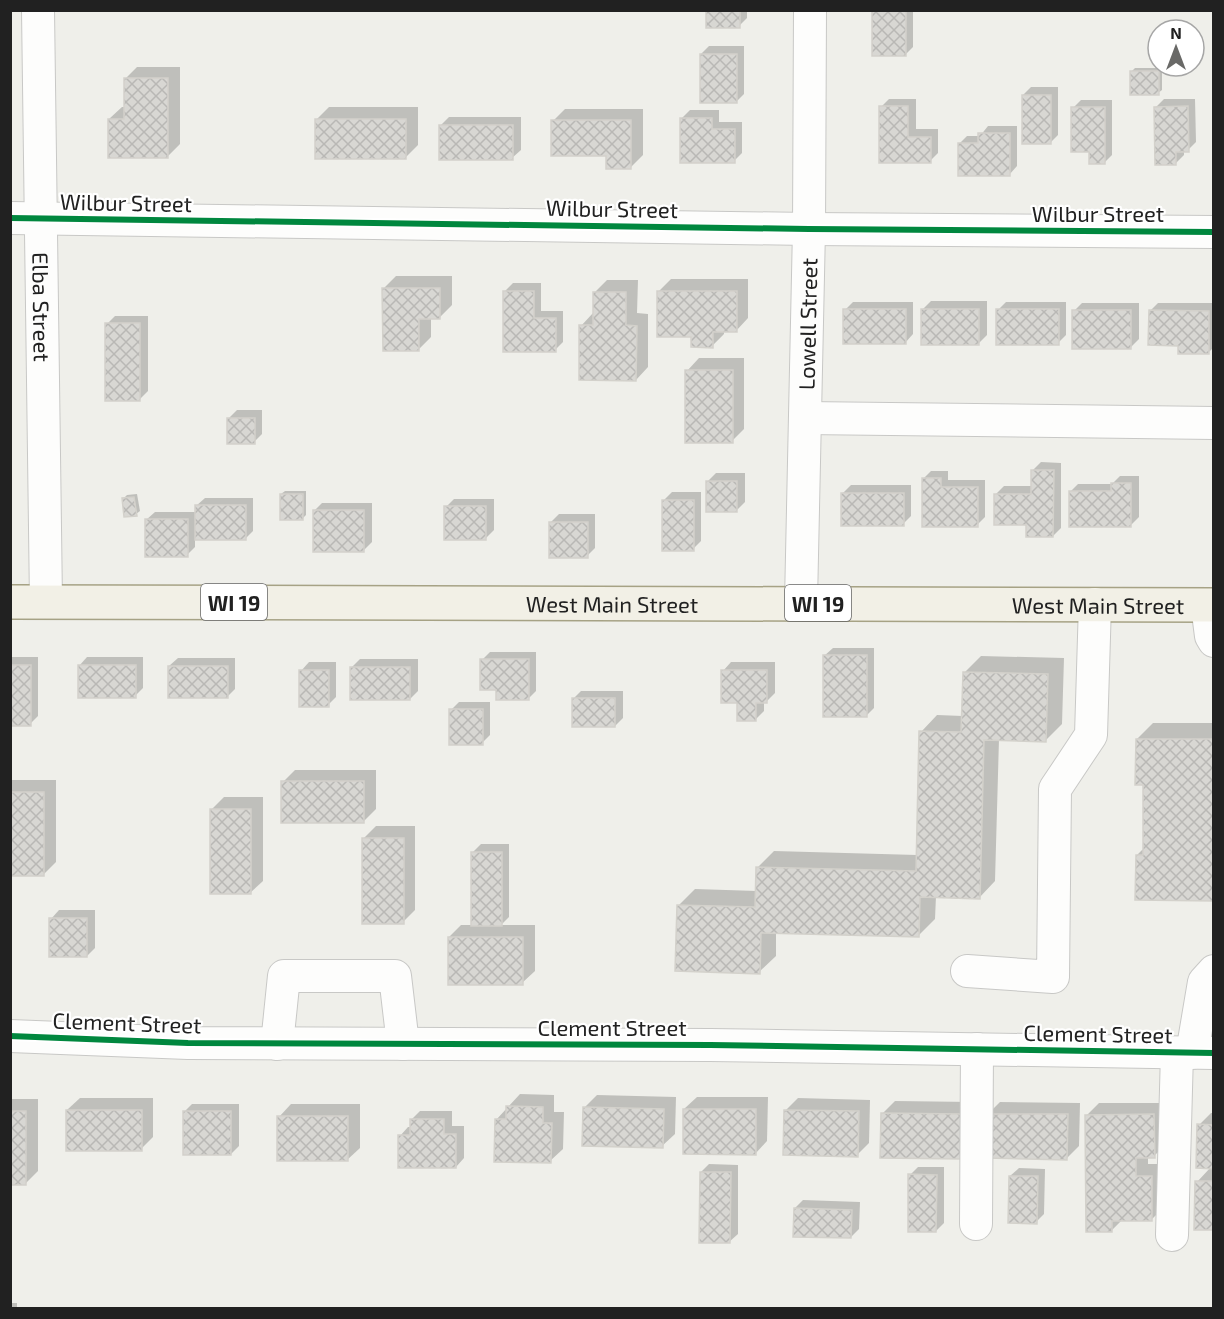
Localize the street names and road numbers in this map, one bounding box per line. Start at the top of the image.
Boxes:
street label: Wilbur Street [60,188,192,216]
street label: Wilbur Street [546,194,678,222]
street label: Wilbur Street [1032,200,1164,226]
street label: Elba Street [28,252,56,362]
street label: Lowell Street [793,258,821,390]
road number: WI 19 [201,584,267,620]
road number: WI 19 [785,585,851,621]
street label: West Main Street [526,590,698,617]
street label: West Main Street [1012,591,1184,618]
street label: Clement Street [52,1006,202,1038]
street label: Clement Street [537,1014,687,1040]
street label: Clement Street [1023,1019,1173,1047]

